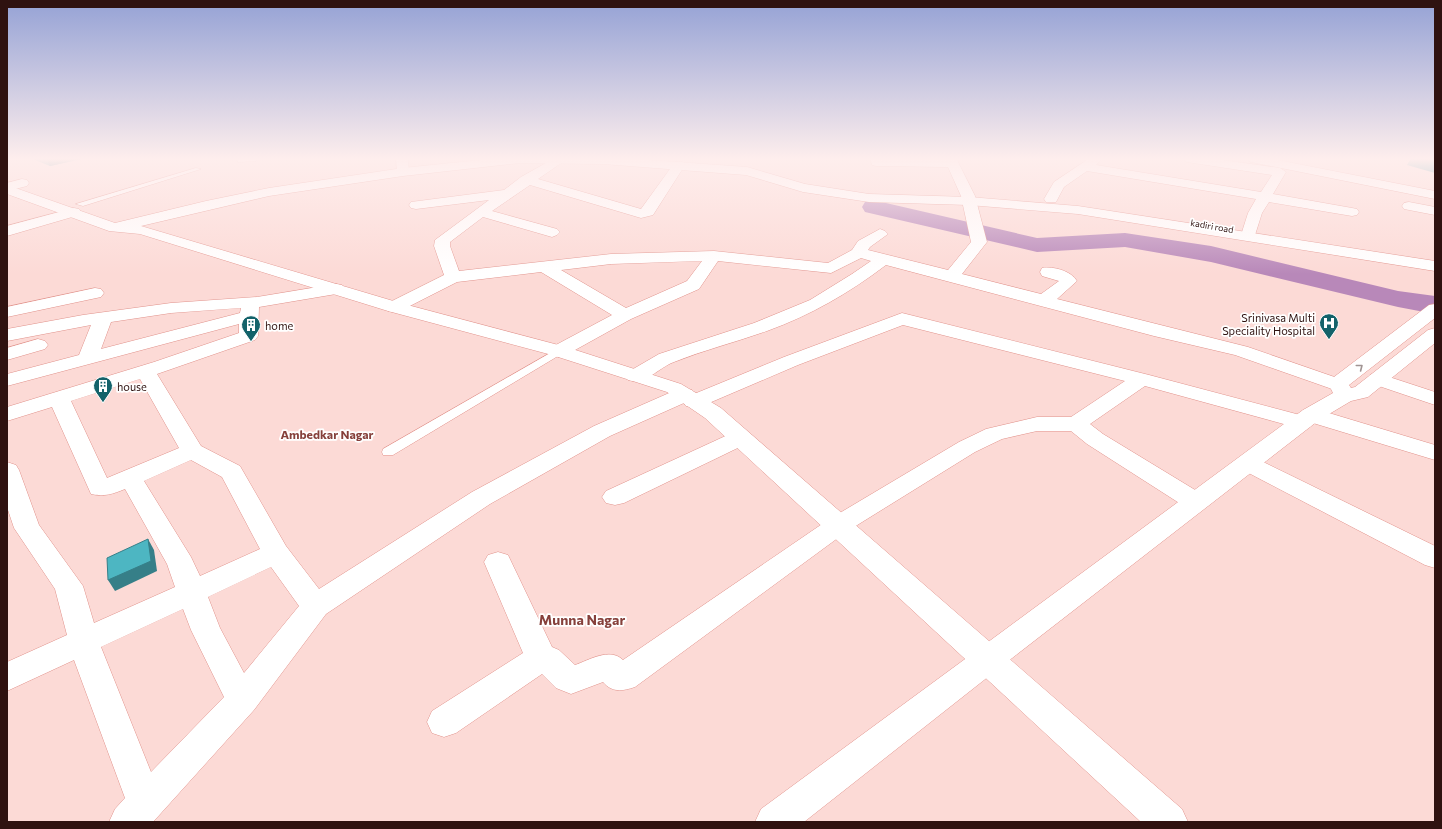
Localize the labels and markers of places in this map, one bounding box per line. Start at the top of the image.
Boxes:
place label: Srinivasa Multi Speciality Hospital [1222,311,1315,337]
hospital icon: Srinivasa Multi Speciality Hospital [1318,312,1340,340]
building icon: home [240,314,262,342]
place label: home [265,319,293,332]
building icon: house [92,375,114,403]
place label: house [117,380,147,393]

